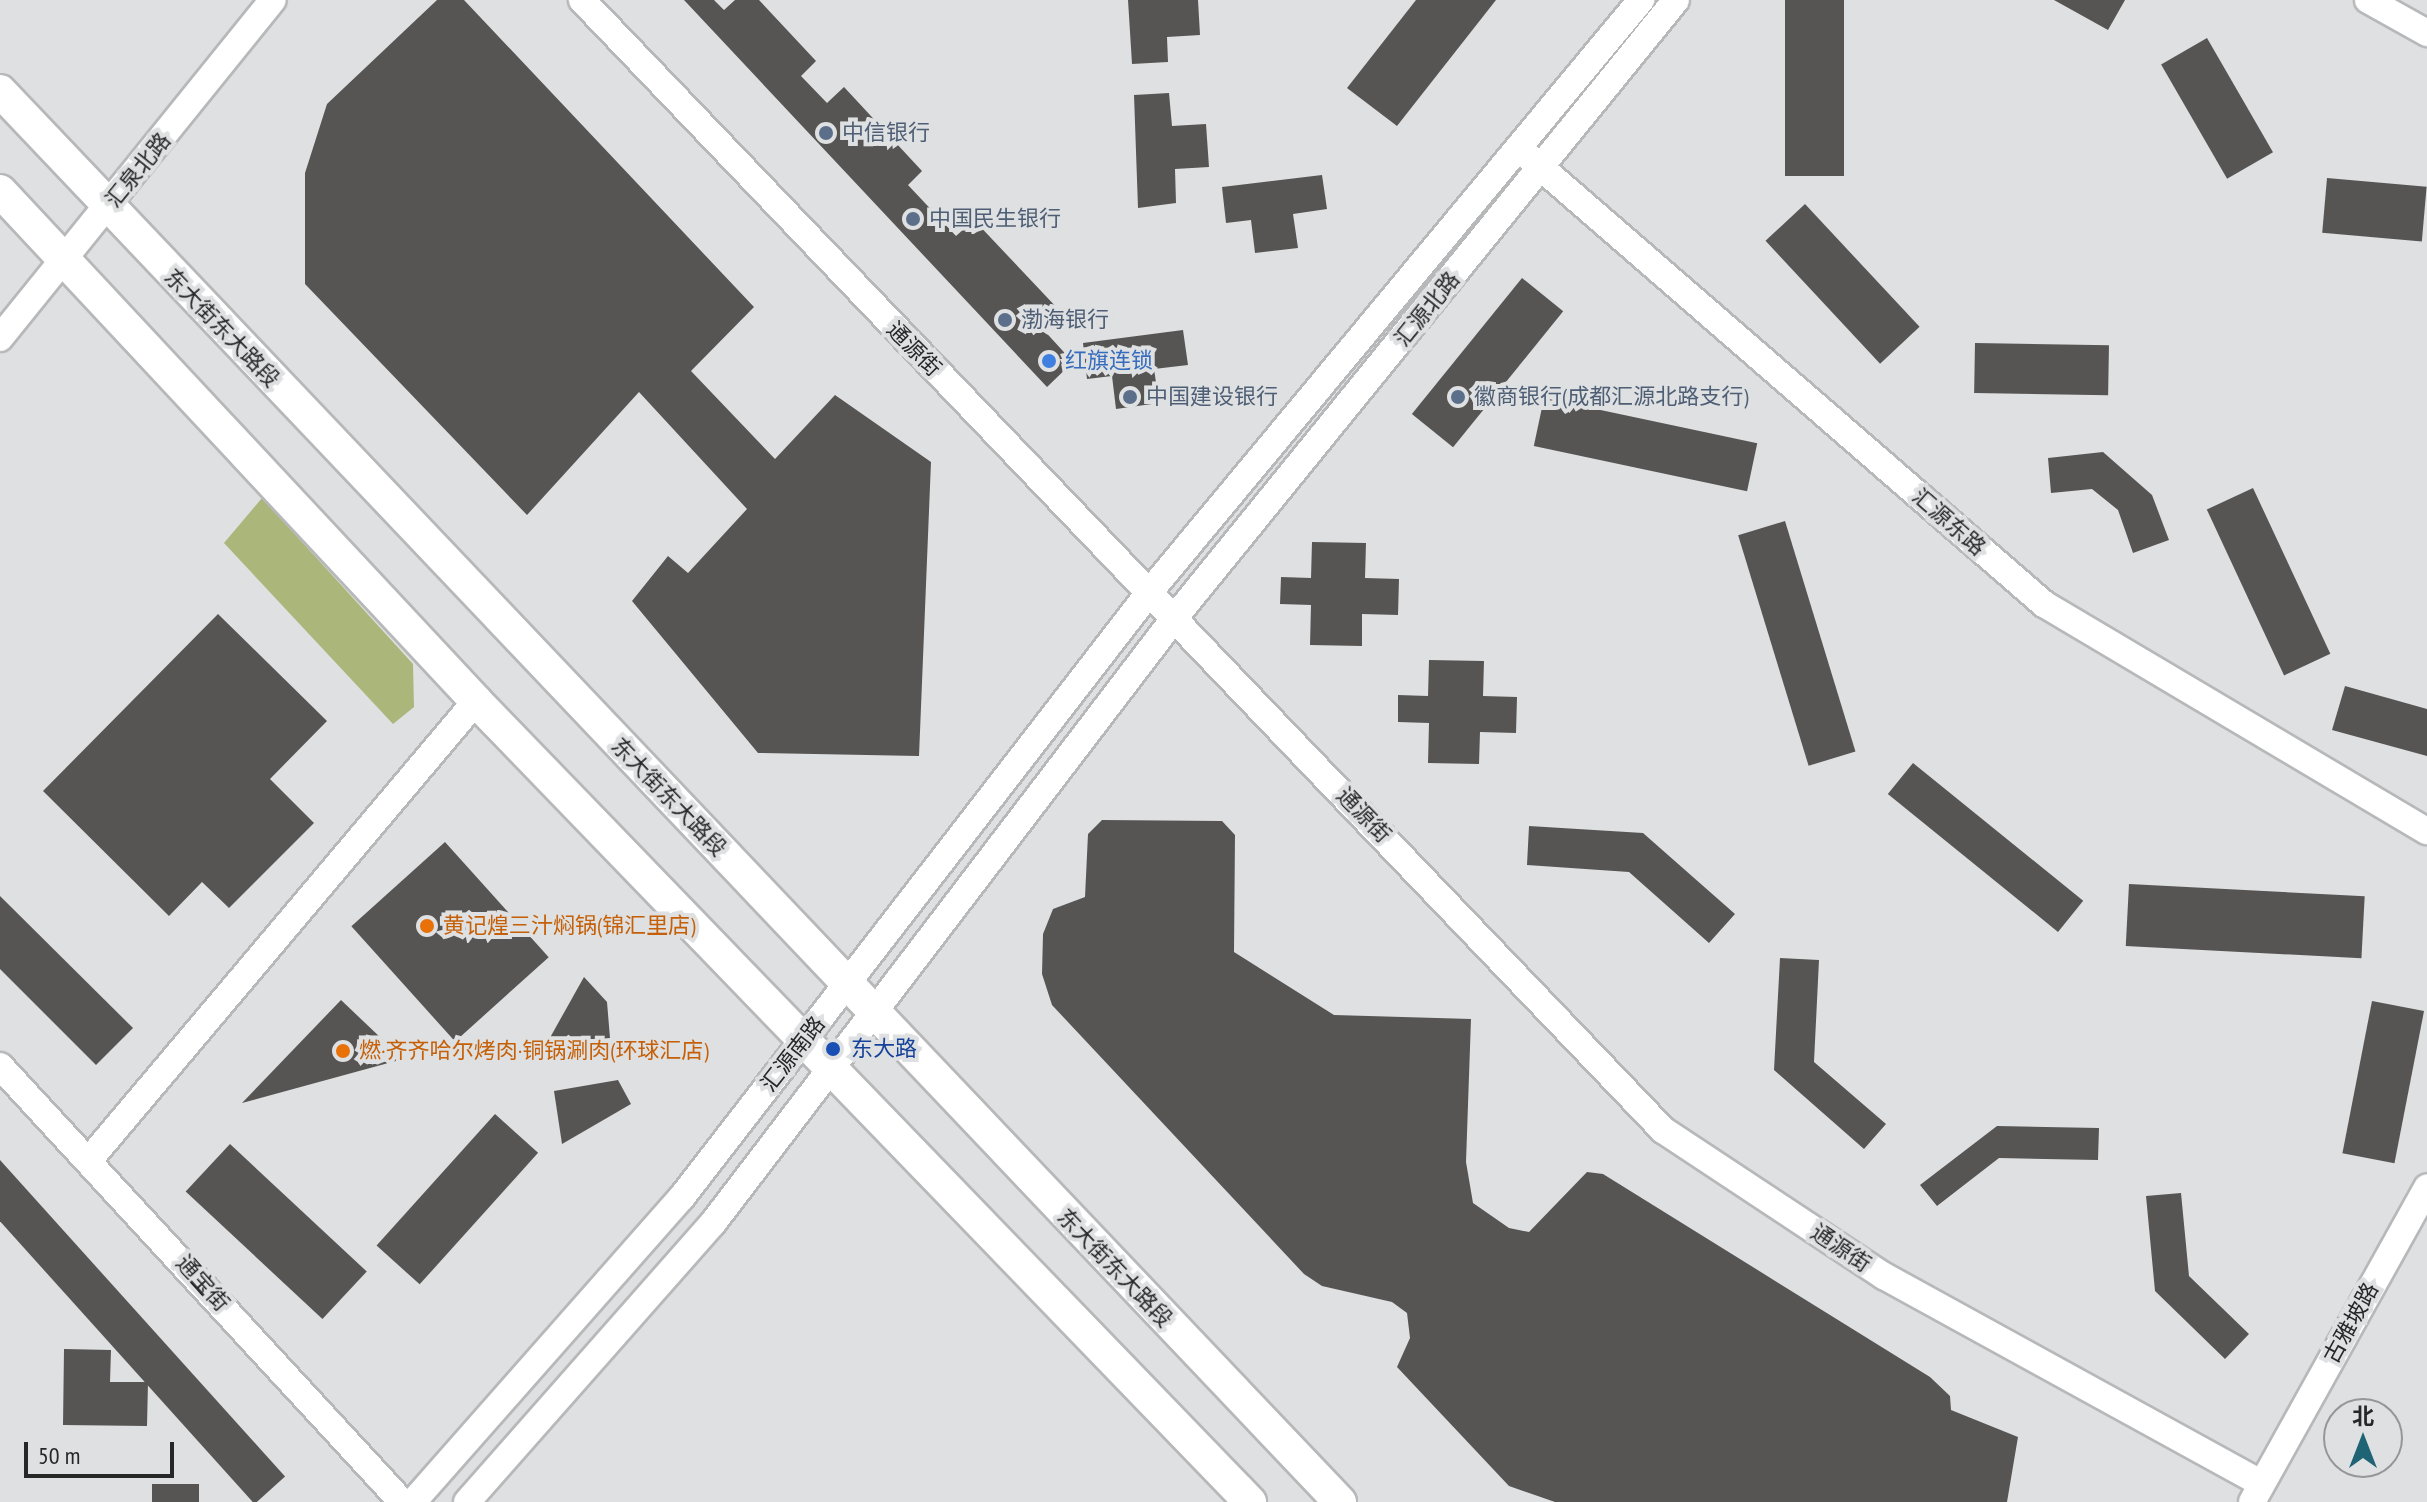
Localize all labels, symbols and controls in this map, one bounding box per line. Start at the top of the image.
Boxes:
place label: 中信银行 [842,120,930,146]
marker: 中信银行 [817,124,835,142]
street label: 汇泉北路 [100,127,176,213]
place label: 中国民生银行 [929,206,1061,232]
marker: 中国民生银行 [904,210,922,228]
street label: 东大街东大路段 [159,263,285,393]
street label: 汇源北路 [1389,266,1465,352]
place label: 渤海银行 [1021,307,1109,333]
marker: 渤海银行 [996,311,1014,329]
street label: 通源街 [881,316,947,382]
place label: 红旗连锁 [1065,348,1153,374]
marker: 红旗连锁 [1040,352,1058,370]
place label: 中国建设银行 [1146,384,1278,410]
place label: 徽商银行(成都汇源北路支行) [1474,384,1748,410]
marker: 中国建设银行 [1121,388,1139,406]
marker: 徽商银行(成都汇源北路支行) [1449,388,1467,406]
street label: 汇源东路 [1907,483,1991,561]
street label: 东大街东大路段 [606,732,732,862]
street label: 通源街 [1332,782,1396,848]
place label: 黄记煌三汁焖锅(锦汇里店) [443,913,695,939]
marker: 黄记煌三汁焖锅(锦汇里店) [418,917,436,935]
street label: 汇源南路 [756,1011,830,1097]
place label: 东大路 [851,1036,917,1062]
place label: 燃·齐齐哈尔烤肉·铜锅涮肉(环球汇店) [359,1038,709,1064]
marker: 东大路 [822,1038,844,1060]
marker: 燃·齐齐哈尔烤肉·铜锅涮肉(环球汇店) [334,1042,352,1060]
street label: 东大街东大路段 [1052,1203,1178,1333]
street label: 通源街 [1806,1219,1876,1277]
street label: 通宝街 [171,1250,235,1316]
street label: 古雅坡路 [2318,1278,2384,1368]
north arrow [2323,1398,2403,1478]
text: 北 [2352,1402,2374,1430]
scale bar [28,1426,178,1476]
text: 50 m [38,1440,80,1471]

